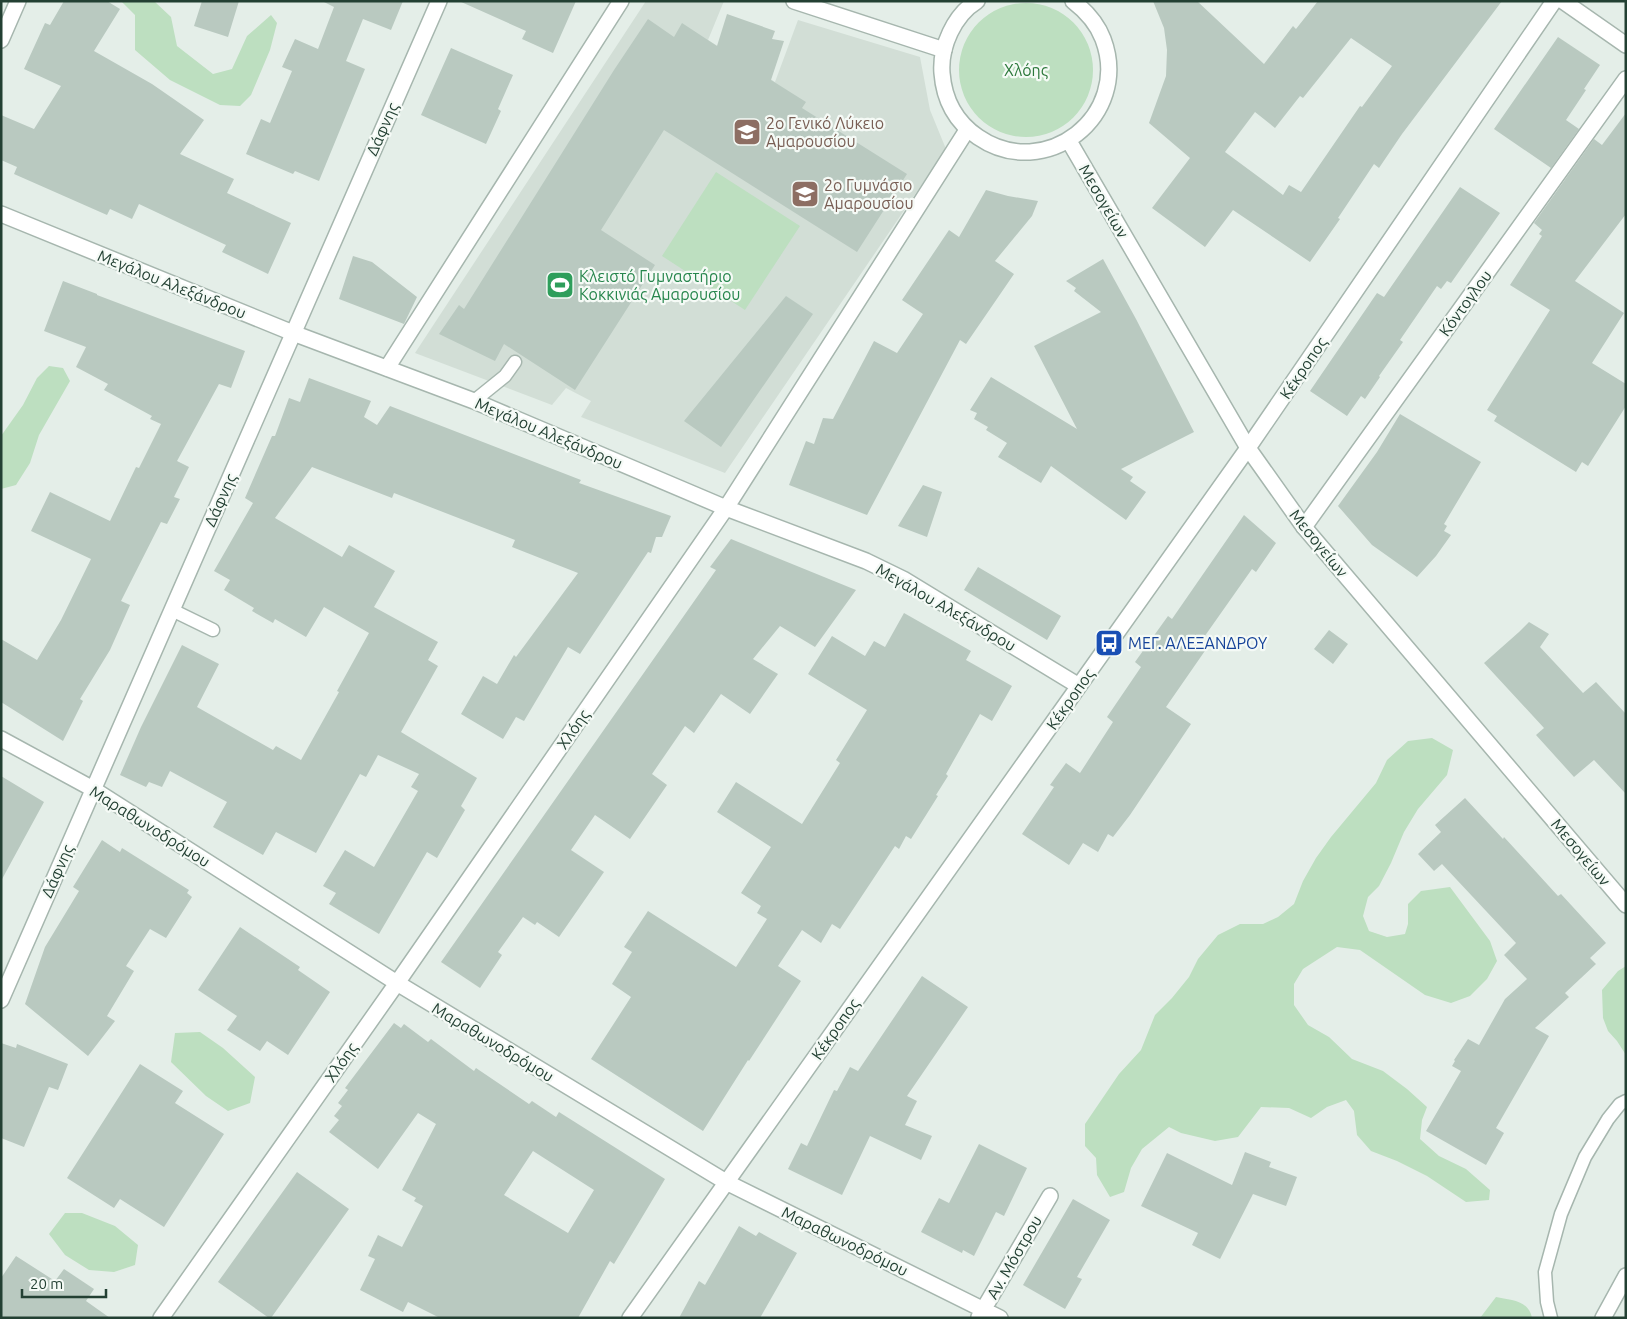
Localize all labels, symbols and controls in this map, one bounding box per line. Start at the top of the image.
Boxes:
park label: Χλόης [1004,61,1048,80]
street label: Δάφνης [362,100,403,159]
place label: 2ο Γενικό Λύκειο Αμαρουσίου [766,114,884,150]
school or university icon: 2ο Γενικό Λύκειο Αμαρουσίου [732,117,762,147]
street label: Μεσογείων [1076,161,1132,241]
place label: 2ο Γυμνάσιο Αμαρουσίου [824,176,914,212]
school or university icon: 2ο Γυμνάσιο Αμαρουσίου [790,179,820,209]
street label: Μεγάλου Αλεξάνδρου [95,246,249,323]
place label: Κλειστό Γυμναστήριο Κοκκινιάς Αμαρουσίου [579,267,741,304]
street label: Κόντογλου [1435,267,1495,339]
sports icon: Κλειστό Γυμναστήριο Κοκκινιάς Αμαρουσίου [545,270,575,300]
street label: Κέκροπος [1276,334,1331,403]
street label: Μεγάλου Αλεξάνδρου [472,394,625,473]
street label: Δάφνης [200,471,241,530]
street label: Μεσογείων [1286,506,1352,581]
street label: Μεγάλου Αλεξάνδρου [872,560,1019,655]
bus stop icon: ΜΕΓ. ΑΛΕΞΑΝΔΡΟΥ [1094,628,1124,658]
place label: ΜΕΓ. ΑΛΕΞΑΝΔΡΟΥ [1128,634,1268,652]
street label: Κέκροπος [1042,665,1098,734]
street label: Χλόης [553,706,594,753]
street label: Μαραθωνοδρόμου [87,782,213,870]
street label: Μεσογείων [1548,815,1614,889]
street label: Δάφνης [37,842,78,901]
street label: Κέκροπος [807,995,863,1064]
street label: Μαραθωνοδρόμου [429,999,557,1085]
street label: Χλόης [321,1039,362,1086]
street label: Μαραθωνοδρόμου [779,1203,911,1279]
street label: Αν. Μόστρου [983,1212,1045,1302]
scale bar [22,1266,106,1298]
text: 20 m [30,1275,63,1292]

